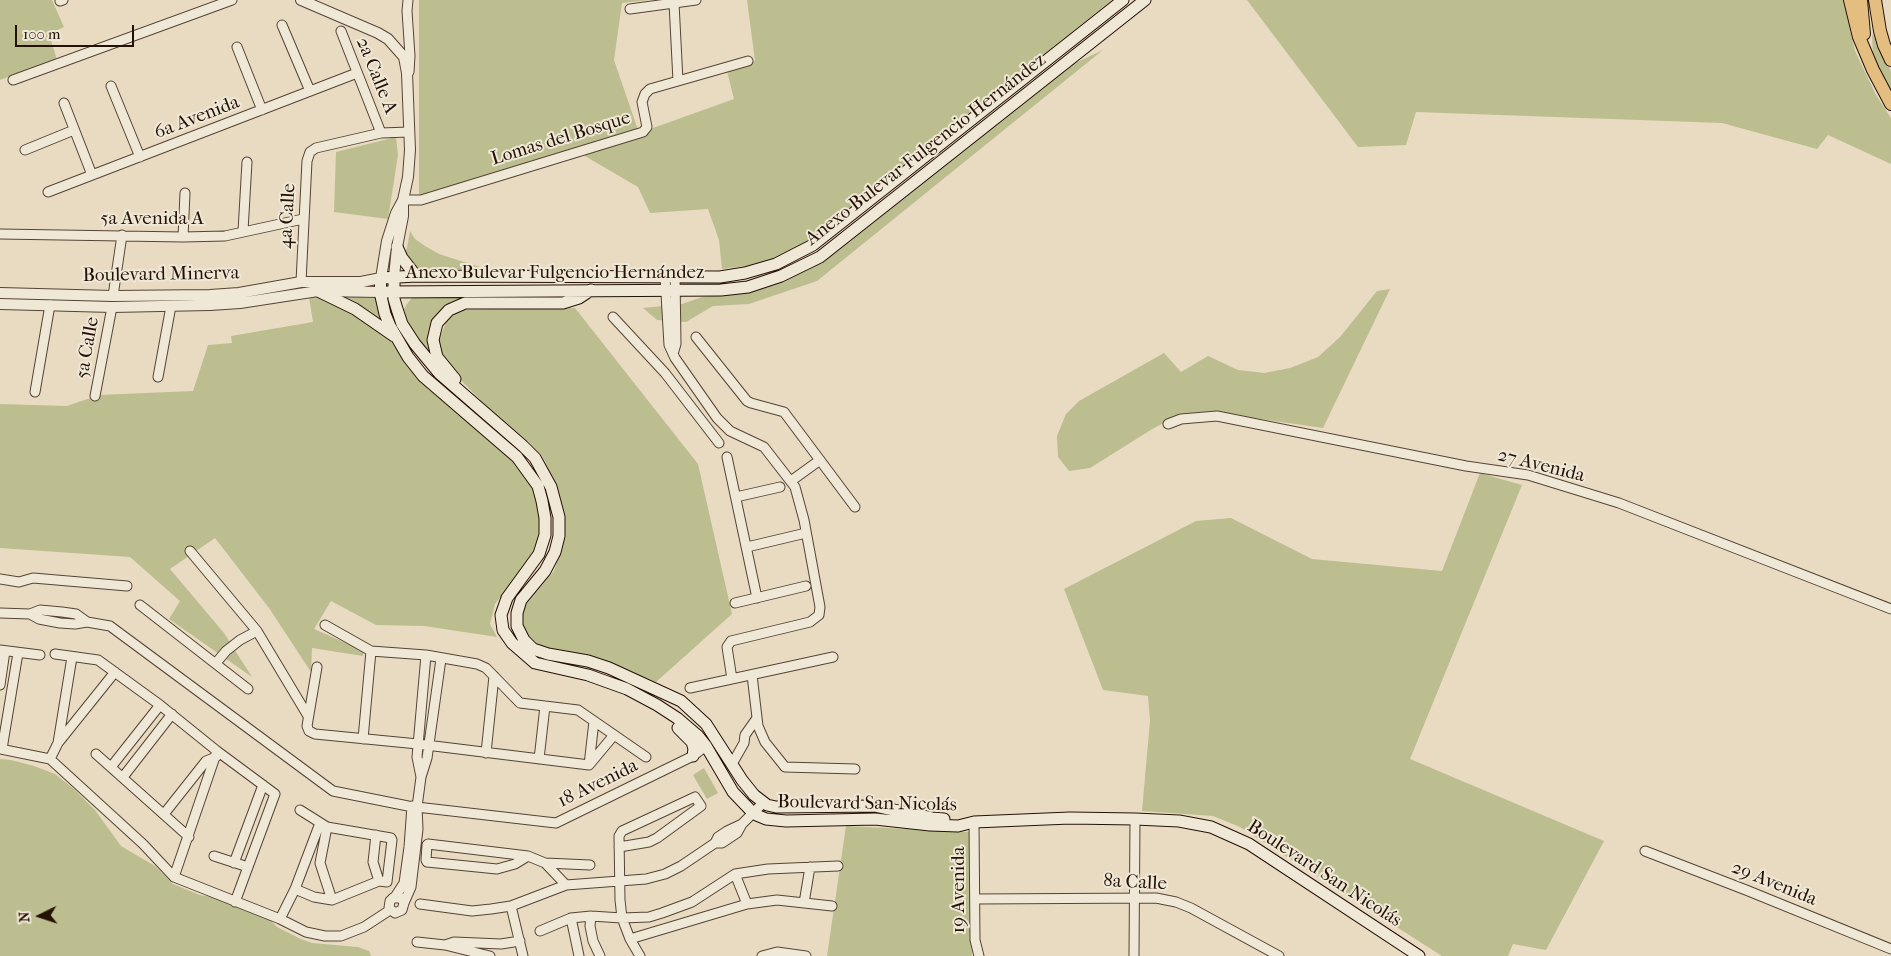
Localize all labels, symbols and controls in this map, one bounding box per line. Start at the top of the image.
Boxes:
scale bar [18,15,136,47]
text: 100 m [23,25,61,43]
street label: 2a Calle A [350,34,402,118]
street label: Anexo Bulevar Fulgencio Hernández [801,49,1051,251]
street label: 6a Avenida [151,91,243,145]
street label: Lomas del Bosque [488,107,634,171]
street label: 4a Calle [275,183,301,249]
street label: 5a Avenida A [100,208,204,230]
street label: Boulevard Minerva [82,262,240,288]
street label: Anexo Bulevar Fulgencio Hernández [406,262,704,284]
street label: 5a Calle [71,315,105,381]
street label: 27 Avenida [1495,444,1587,488]
street label: 18 Avenida [554,755,642,813]
street label: Boulevard San Nicolás [777,791,957,817]
street label: Boulevard San Nicolás [1242,816,1406,932]
street label: 19 Avenida [948,847,970,933]
street label: 29 Avenida [1728,857,1820,911]
street label: 8a Calle [1103,870,1167,896]
north arrow [15,891,65,941]
text: N [16,911,33,923]

